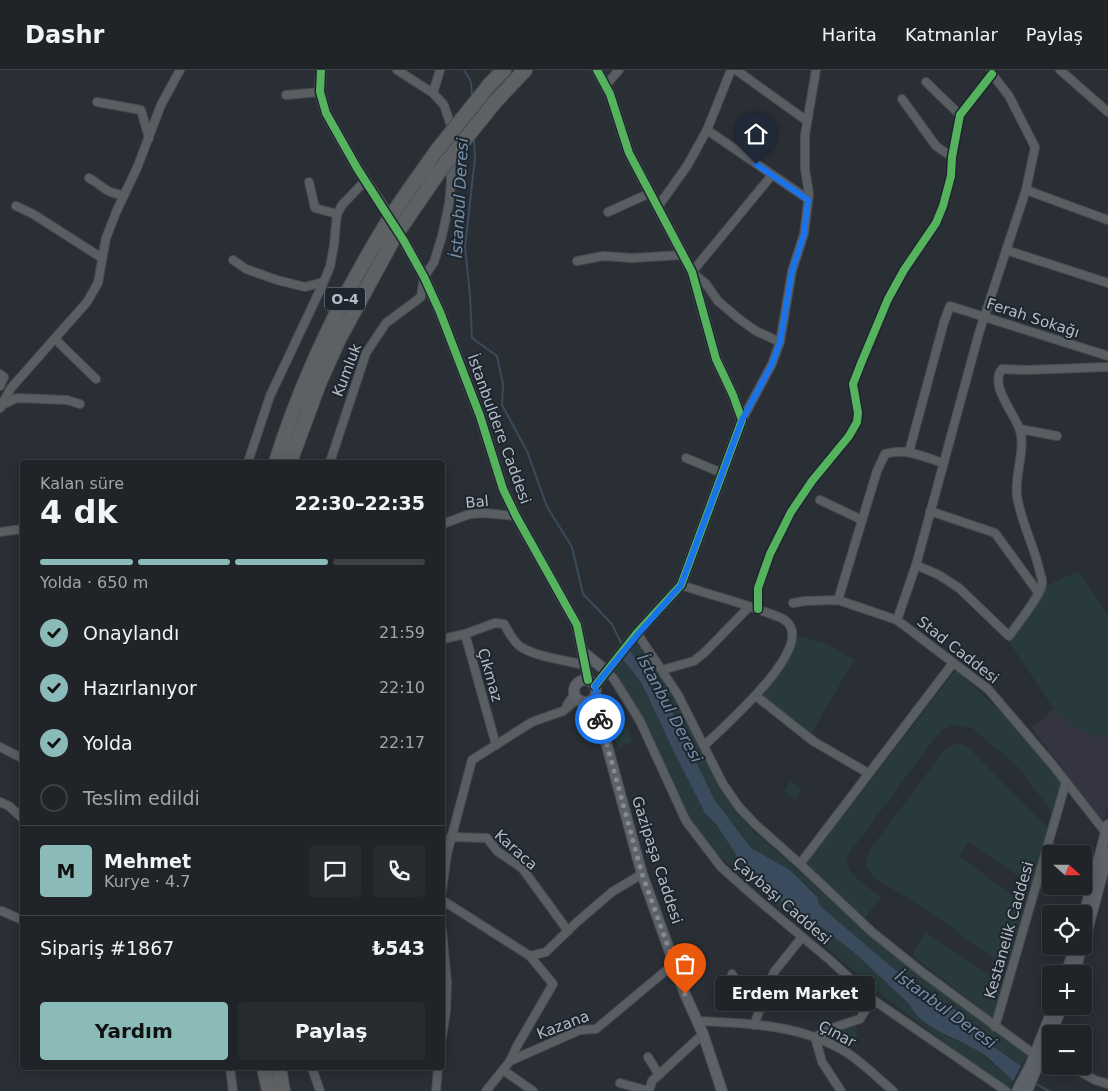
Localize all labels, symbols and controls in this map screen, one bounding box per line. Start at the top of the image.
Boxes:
text: Dashr [25,21,104,49]
text: Harita [822,24,877,45]
text: Katmanlar [905,24,998,45]
text: Paylaş [1026,24,1083,45]
pin [735,113,777,164]
icon: home [742,120,770,148]
water label: İstanbul Deresi [447,137,472,259]
road number: O-4 [325,288,365,310]
street label: Ferah Sokağı [984,295,1082,341]
street label: Kumluk [329,341,365,399]
street label: İstanbuldere Caddesi [463,351,536,507]
text: Kalan süre [40,474,124,493]
text: 22:30–22:35 [295,492,425,514]
street label: Bal [464,492,490,512]
text: 4 dk [40,493,118,531]
text: Yolda · 650 m [40,573,148,592]
street label: Stad Caddesi [914,612,1002,688]
icon: check [40,619,68,647]
text: Onaylandı [83,622,179,644]
text: 21:59 [379,623,425,642]
street label: Çıkmaz [474,646,506,704]
water label: İstanbul Deresi [633,651,706,766]
icon: check [40,674,68,702]
text: Hazırlanıyor [83,677,197,699]
text: 22:10 [379,678,425,697]
courier [575,694,625,744]
icon: bike [586,705,614,733]
icon: check [40,729,68,757]
text: Yolda [83,732,133,754]
text: 22:17 [379,733,425,752]
text: Teslim edildi [83,787,200,809]
street label: Gazipaşa Caddesi [628,794,686,926]
street label: Karaca [491,826,541,874]
button: chat [309,845,361,897]
button: phone [373,845,425,897]
north arrow [1042,845,1092,895]
map controls [1042,845,1092,1075]
text: Mehmet [104,850,191,872]
street label: Çaybaşı Caddesi [729,854,835,948]
street label: Kestanelik Caddesi [981,859,1037,1001]
text: M [57,860,75,882]
text: Kurye · 4.7 [104,872,190,891]
button: locate [1042,905,1092,955]
text: Sipariş #1867 [40,937,174,959]
text: ₺543 [372,937,425,959]
pin [664,943,706,994]
icon: bag [671,950,699,978]
button: + [1042,965,1092,1015]
water label: İstanbul Deresi [891,966,1000,1053]
callout: Erdem Market [715,976,875,1012]
text: Erdem Market [732,984,858,1003]
button: Yardım [40,1002,228,1060]
button: Paylaş [238,1002,425,1060]
street label: Kazana [534,1007,592,1043]
street label: Çınar [815,1017,859,1052]
button: − [1042,1025,1092,1075]

